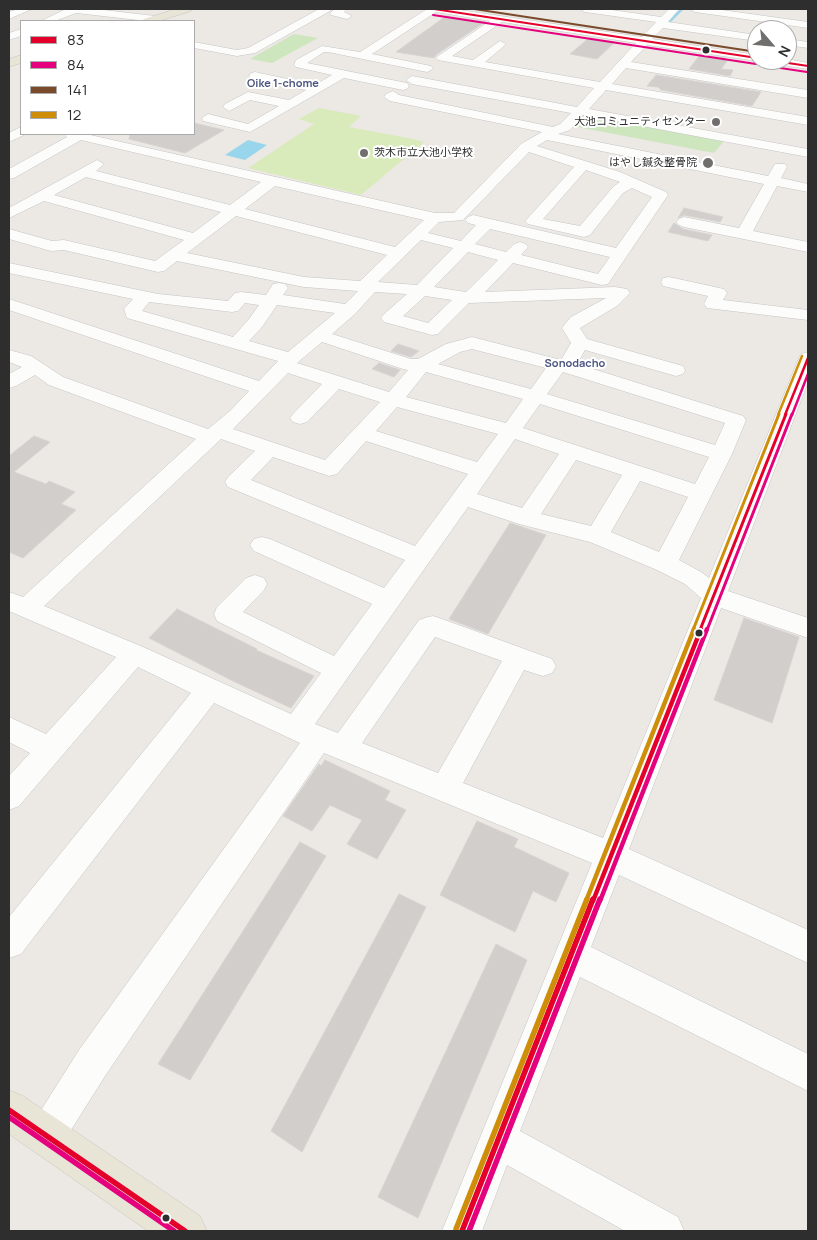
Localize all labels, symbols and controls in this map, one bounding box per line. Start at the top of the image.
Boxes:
legend [20,20,195,135]
north arrow [747,20,797,70]
text: 83 [67,29,84,50]
text: N [774,43,796,60]
unlabelled marker [701,45,711,55]
text: 84 [67,54,85,75]
district label: Oike 1-chome [247,77,319,91]
text: 141 [67,79,88,100]
text: 12 [67,104,81,125]
place label: 大池コミュニティセンター [574,115,706,129]
marker: 大池コミュニティセンター [710,116,722,128]
place label: 茨木市立大池小学校 [374,146,473,160]
marker: 茨木市立大池小学校 [358,147,370,159]
place label: はやし鍼灸整骨院 [609,156,697,170]
marker: はやし鍼灸整骨院 [701,156,715,170]
district label: Sonodacho [545,357,605,371]
unlabelled marker [694,628,704,638]
unlabelled marker [161,1213,171,1223]

